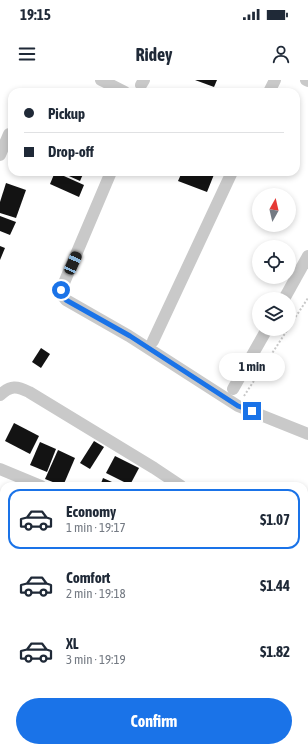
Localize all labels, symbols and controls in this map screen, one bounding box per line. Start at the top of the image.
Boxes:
text: 19:15 [20,6,51,23]
icon: menu [16,43,38,65]
icon: person [270,43,292,65]
text: Ridey [135,44,173,65]
text: Pickup [48,105,85,122]
text: Drop-off [48,143,94,160]
north arrow [252,188,296,232]
map controls [252,188,296,336]
button: locate [252,240,296,284]
car [63,250,83,276]
route start [52,281,70,299]
button: layers [252,292,296,336]
callout: 1 min [219,353,285,381]
text: 1 min [239,359,265,374]
route end [243,402,261,420]
icon: car [18,501,54,537]
text: Economy [66,503,116,520]
text: $1.07 [260,511,290,528]
text: 1 min · 19:17 [66,520,126,535]
icon: car [18,567,54,603]
text: Comfort [66,569,110,586]
text: $1.44 [260,577,290,594]
text: 2 min · 19:18 [66,586,126,601]
icon: car [18,633,54,669]
text: XL [66,635,79,652]
text: $1.82 [260,643,290,660]
text: 3 min · 19:19 [66,652,126,667]
button: Confirm [16,698,292,744]

